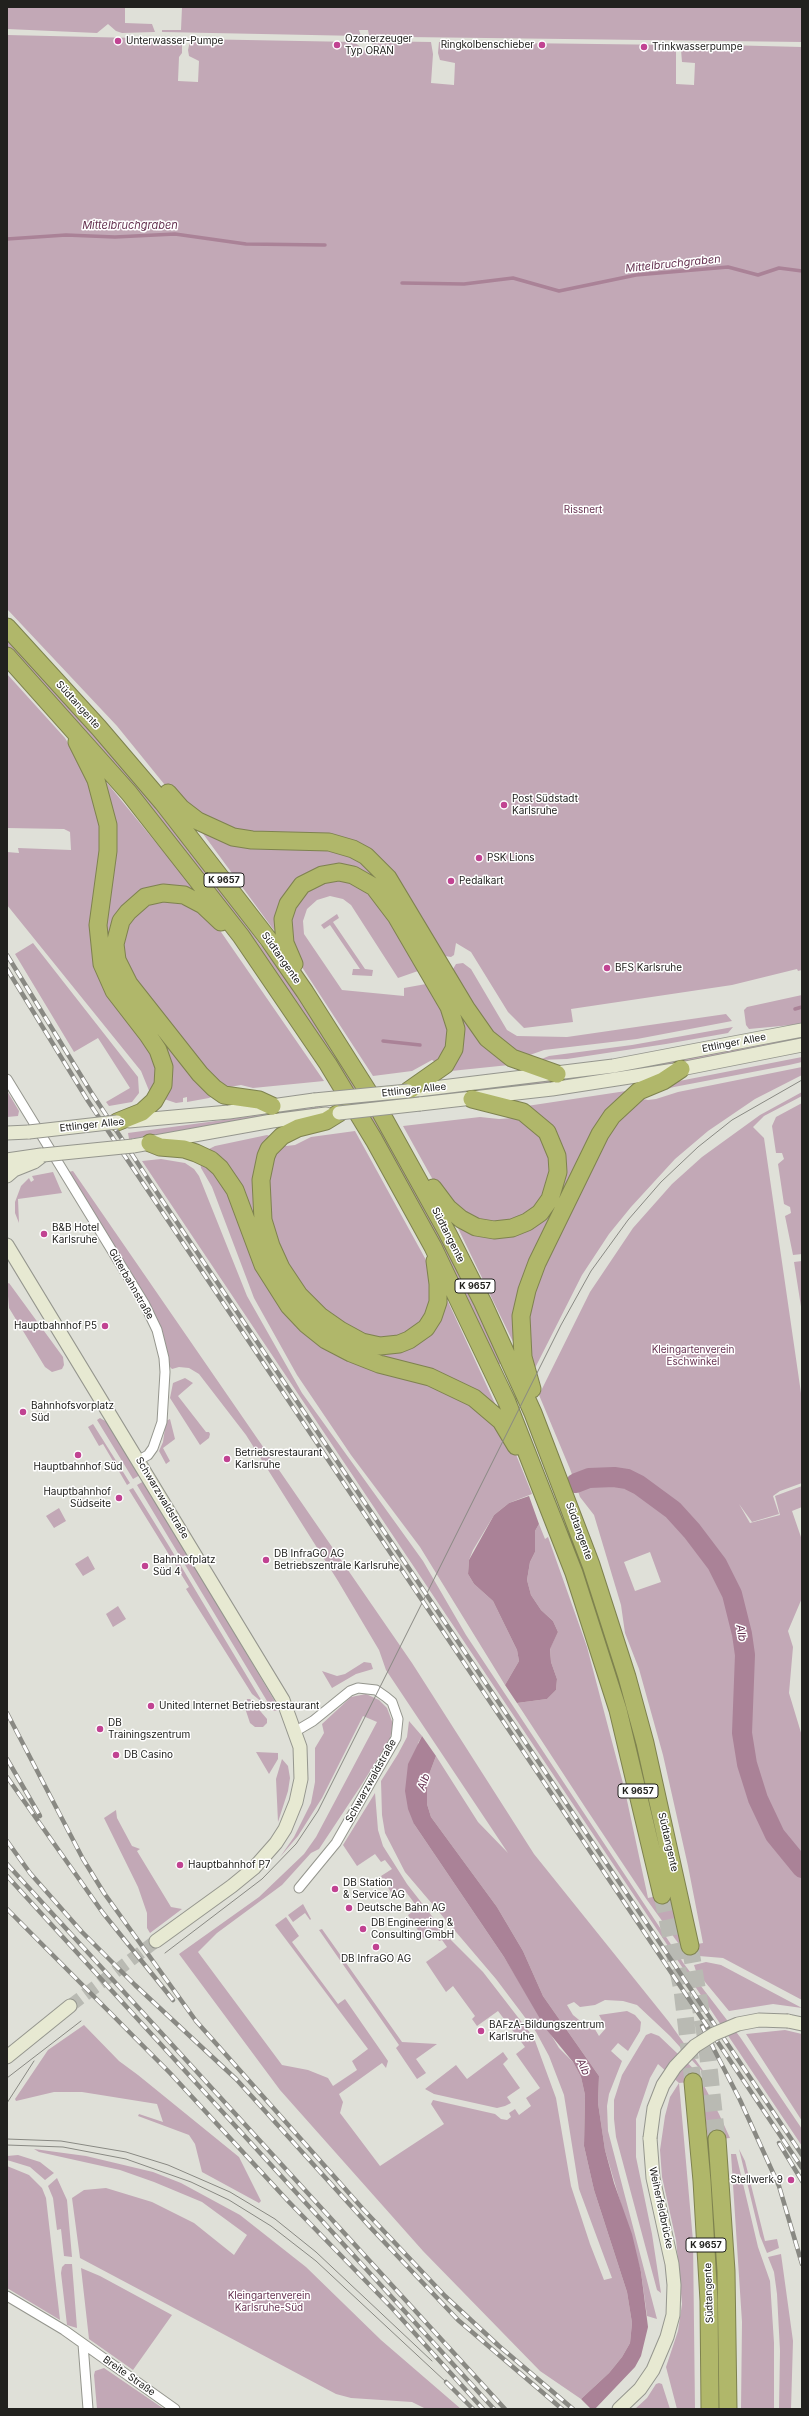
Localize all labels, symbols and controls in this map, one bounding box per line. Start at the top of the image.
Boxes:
place label: Ozonerzeuger Typ ORAN [345,33,412,56]
place label: Unterwasser-Pumpe [126,35,223,47]
marker: Unterwasser-Pumpe [113,36,123,46]
place label: Ringkolbenschieber [441,39,534,51]
marker: Ozonerzeuger Typ ORAN [332,40,342,50]
marker: Ringkolbenschieber [537,40,547,50]
place label: Trinkwasserpumpe [652,41,742,53]
marker: Trinkwasserpumpe [639,42,649,52]
water label: Mittelbruchgraben [82,219,178,233]
water label: Mittelbruchgraben [625,252,721,276]
park label: Rissnert [564,504,602,516]
street label: Südtangente [53,679,103,731]
place label: Post Südstadt Karlsruhe [512,793,578,816]
marker: Post Südstadt Karlsruhe [499,800,509,810]
place label: PSK Lions [487,852,535,864]
marker: PSK Lions [474,853,484,863]
road number: K 9657 [204,873,244,887]
place label: Pedalkart [459,875,504,887]
marker: Pedalkart [446,876,456,886]
street label: Südtangente [259,930,303,986]
place label: BFS Karlsruhe [615,962,682,974]
marker: BFS Karlsruhe [602,963,612,973]
street label: Ettlinger Allee [701,1031,767,1055]
street label: Ettlinger Allee [381,1081,447,1099]
street label: Ettlinger Allee [59,1116,125,1134]
street label: Südtangente [429,1205,467,1265]
place label: B&B Hotel Karlsruhe [52,1222,99,1246]
marker: B&B Hotel Karlsruhe [39,1229,49,1239]
street label: Güterbahnstraße [106,1246,156,1322]
road number: K 9657 [455,1279,495,1293]
place label: Hauptbahnhof P5 [14,1320,97,1332]
marker: Hauptbahnhof P5 [100,1321,110,1331]
park label: Kleingartenverein Eschwinkel [652,1344,734,1368]
place label: Bahnhofsvorplatz Süd [31,1400,114,1424]
marker: Bahnhofsvorplatz Süd [18,1407,28,1417]
place label: Betriebsrestaurant Karlsruhe [235,1447,322,1470]
marker: Hauptbahnhof Süd [73,1450,83,1460]
marker: Betriebsrestaurant Karlsruhe [222,1454,232,1464]
street label: Schwarzwaldstraße [133,1455,191,1541]
place label: Hauptbahnhof Süd [34,1461,122,1473]
place label: Hauptbahnhof Südseite [43,1486,111,1510]
marker: Hauptbahnhof Südseite [114,1493,124,1503]
street label: Südtangente [563,1501,595,1561]
place label: DB InfraGO AG Betriebszentrale Karlsruhe [274,1548,399,1572]
place label: Bahnhofplatz Süd 4 [153,1554,216,1578]
marker: DB InfraGO AG Betriebszentrale Karlsruhe [261,1555,271,1565]
marker: Bahnhofplatz Süd 4 [140,1561,150,1571]
water label: Alb [733,1623,749,1643]
place label: United Internet Betriebsrestaurant [159,1700,319,1712]
marker: United Internet Betriebsrestaurant [146,1701,156,1711]
place label: DB Trainingszentrum [108,1717,190,1740]
marker: DB Trainingszentrum [95,1724,105,1734]
street label: Schwarzwaldstraße [343,1737,399,1825]
place label: DB Casino [124,1749,173,1761]
marker: DB Casino [111,1750,121,1760]
water label: Alb [415,1772,433,1792]
road number: K 9657 [618,1784,658,1798]
street label: Südtangente [655,1811,681,1873]
place label: Hauptbahnhof P7 [188,1859,270,1871]
marker: Hauptbahnhof P7 [175,1860,185,1870]
place label: DB Station & Service AG [343,1877,405,1900]
marker: DB Station & Service AG [330,1884,340,1894]
place label: Deutsche Bahn AG [357,1902,445,1914]
marker: Deutsche Bahn AG [344,1903,354,1913]
place label: DB Engineering & Consulting GmbH [371,1917,454,1940]
marker: DB Engineering & Consulting GmbH [358,1924,368,1934]
marker: DB InfraGO AG [371,1942,381,1952]
place label: DB InfraGO AG [341,1953,411,1965]
place label: BAFzA-Bildungszentrum Karlsruhe [489,2019,604,2042]
marker: BAFzA-Bildungszentrum Karlsruhe [476,2026,486,2036]
water label: Alb [573,2057,593,2077]
street label: Weiherfeldbrücke [646,2166,676,2250]
place label: Stellwerk 9 [730,2174,783,2186]
marker: Stellwerk 9 [786,2175,796,2185]
road number: K 9657 [686,2238,726,2252]
street label: Südtangente [702,2263,716,2323]
park label: Kleingartenverein Karlsruhe-Süd [228,2290,310,2314]
street label: Breite Straße [100,2354,158,2398]

